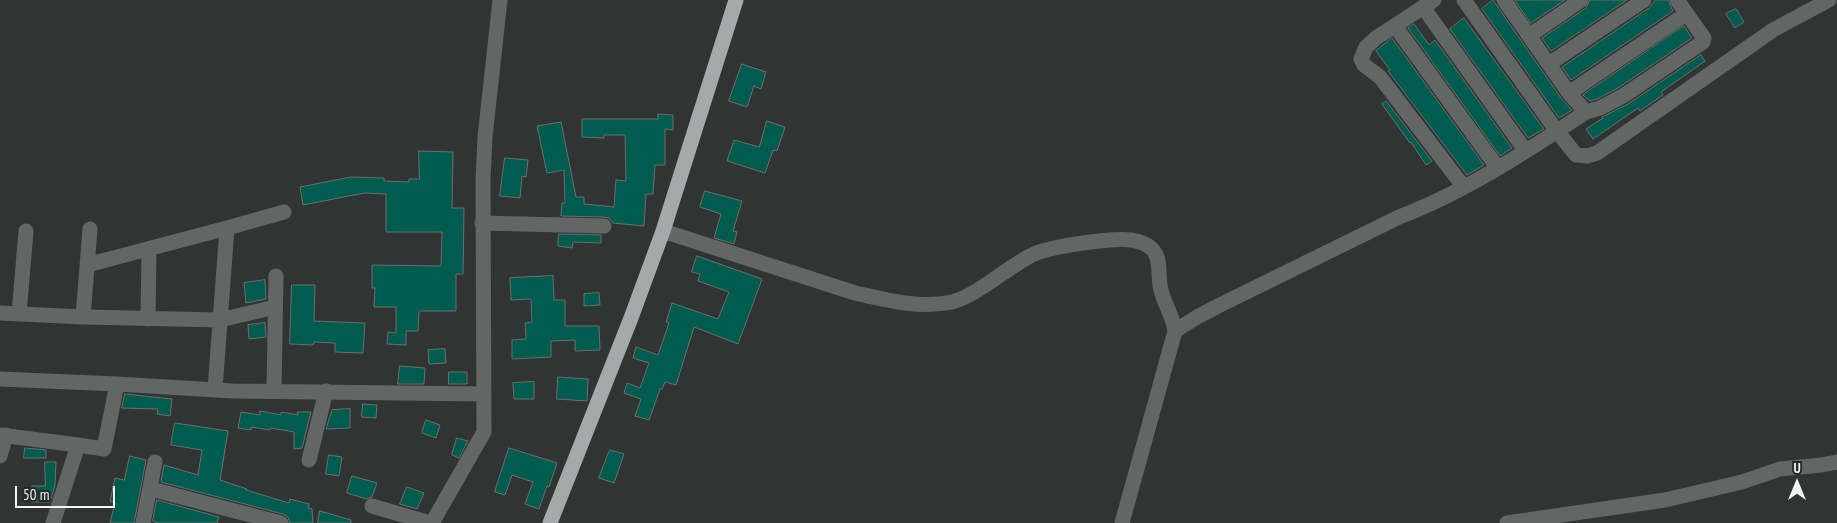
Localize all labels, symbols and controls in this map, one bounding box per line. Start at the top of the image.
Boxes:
north arrow [1772,458,1822,508]
text: U [1793,459,1801,477]
scale bar [18,476,118,508]
text: 50 m [23,485,49,504]

